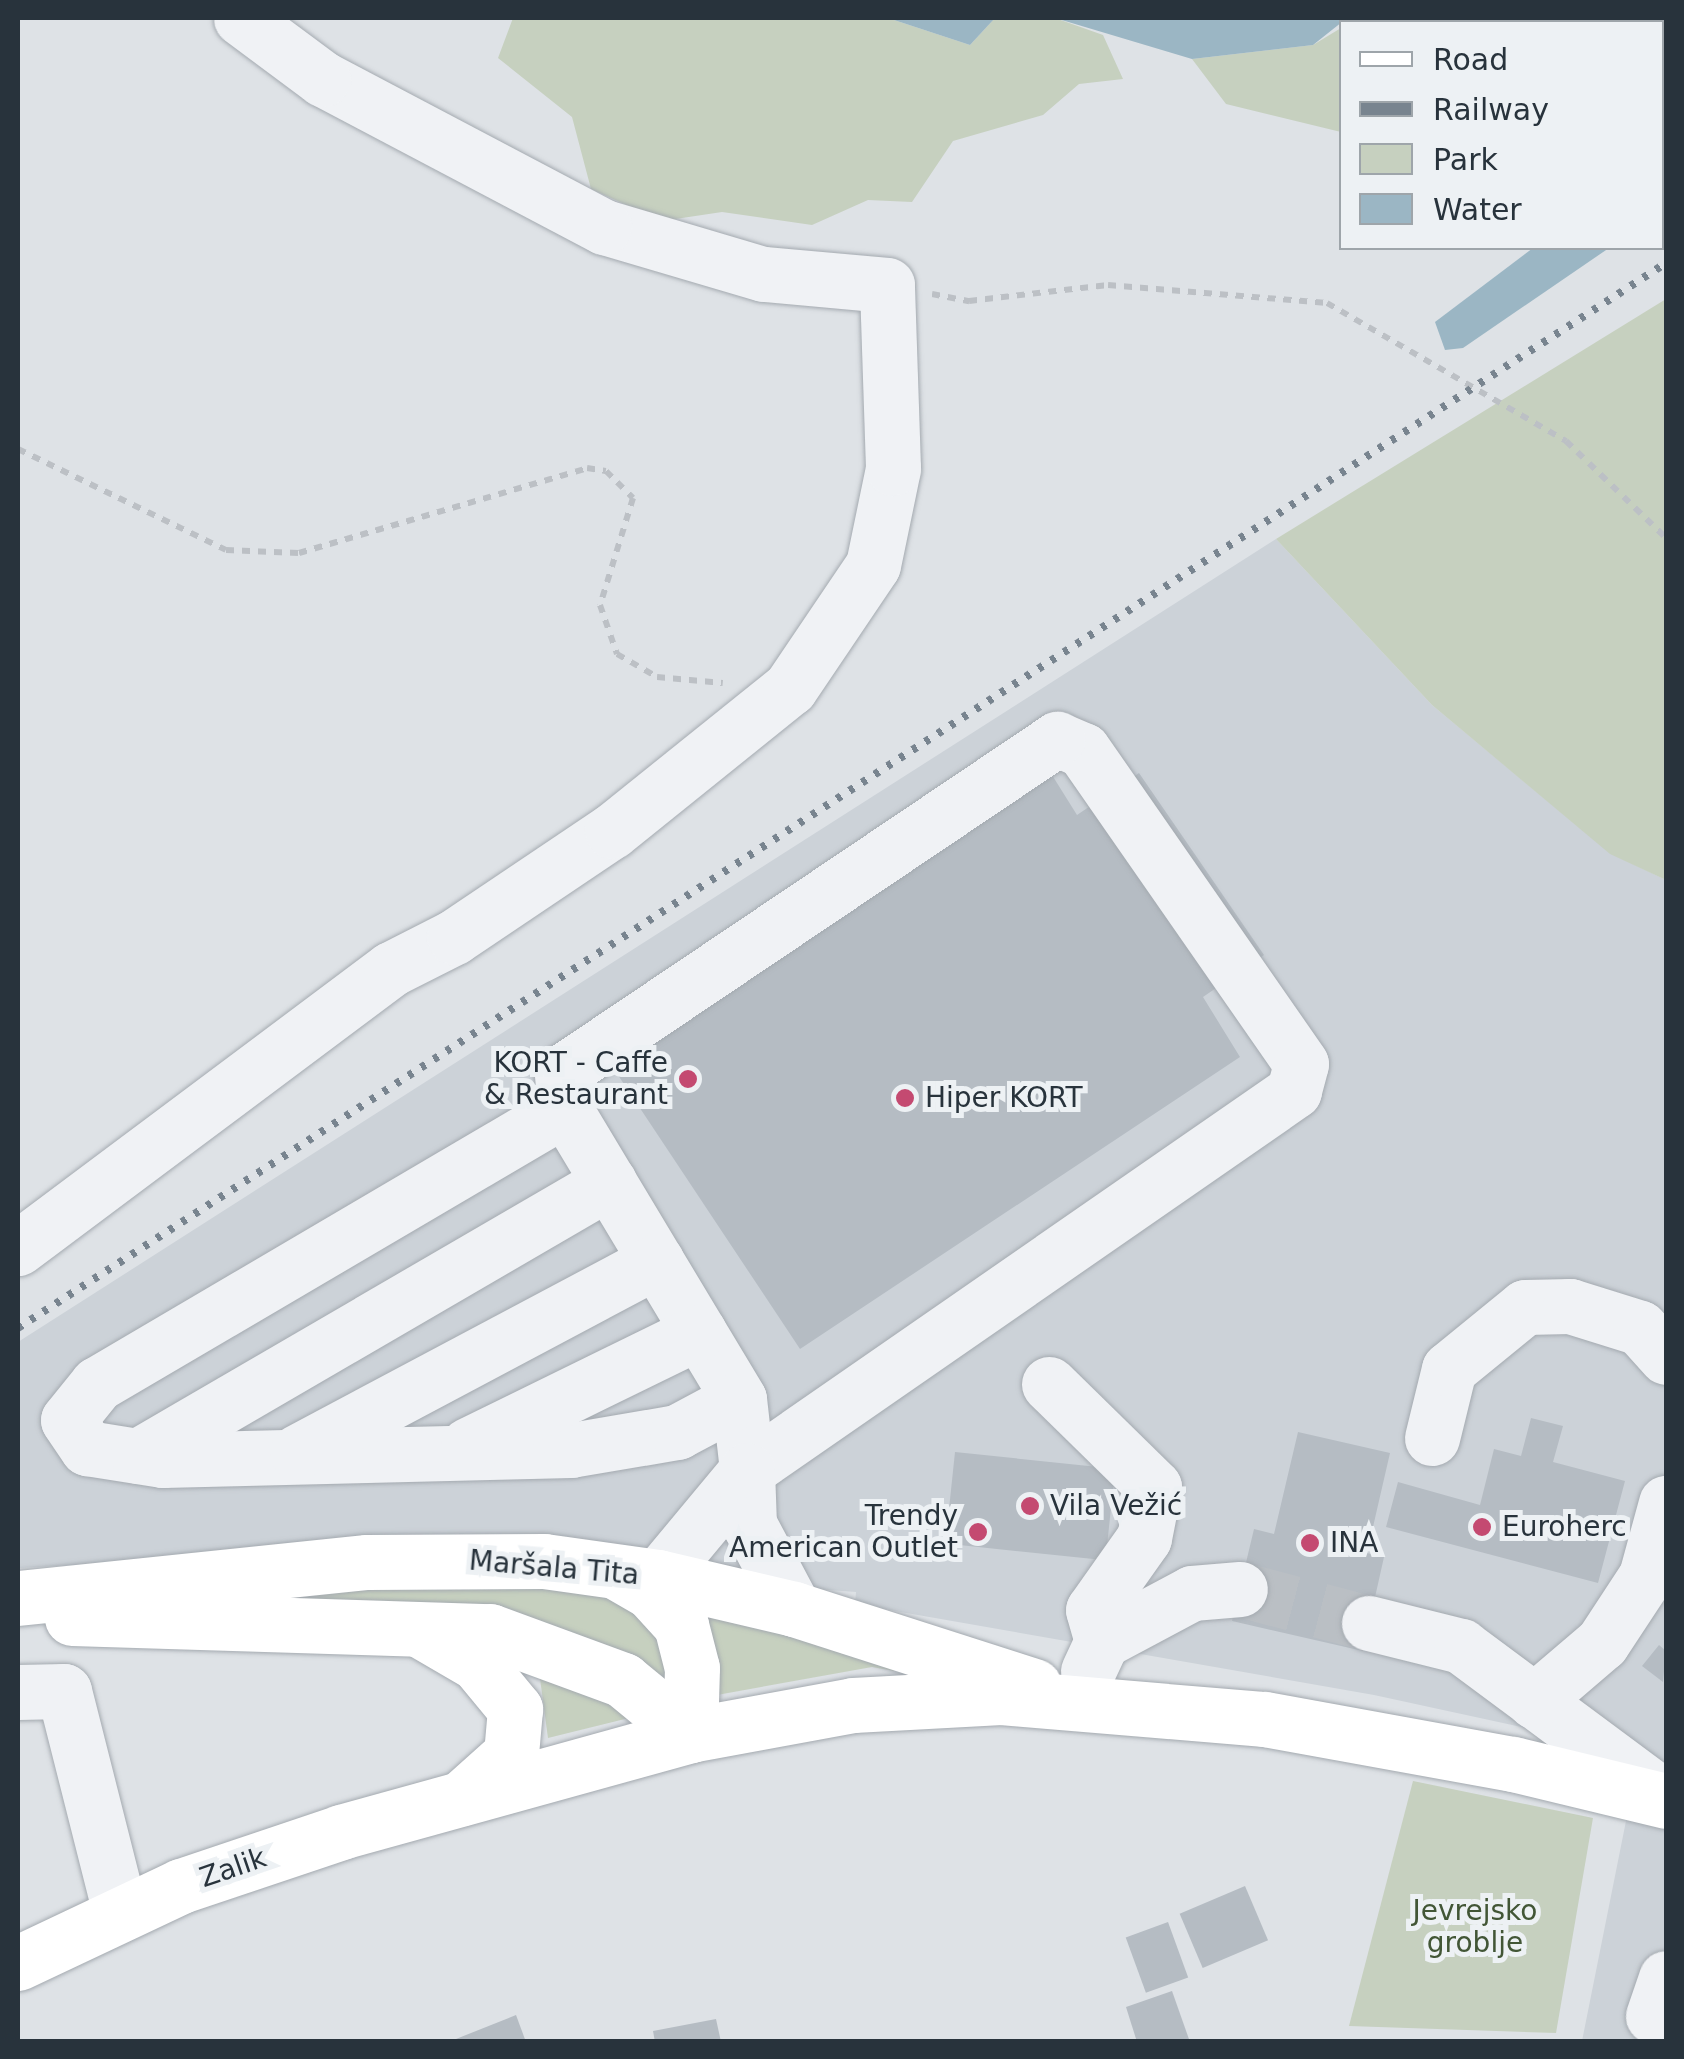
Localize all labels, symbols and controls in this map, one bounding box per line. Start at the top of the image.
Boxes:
legend [1339,20,1664,250]
text: Road [1433,42,1508,77]
text: Railway [1433,92,1549,127]
text: Park [1433,142,1498,177]
text: Water [1433,192,1522,227]
place label: KORT - Caffe & Restaurant [484,1046,668,1112]
marker: KORT - Caffe & Restaurant [677,1068,699,1090]
place label: Hiper KORT [925,1081,1083,1115]
marker: Hiper KORT [894,1087,916,1109]
place label: Vila Vežić [1050,1489,1182,1523]
marker: Vila Vežić [1019,1495,1041,1517]
place label: Trendy American Outlet [729,1499,958,1565]
place label: Euroherc [1502,1510,1627,1544]
marker: Euroherc [1471,1516,1493,1538]
marker: Trendy American Outlet [967,1521,989,1543]
place label: INA [1330,1526,1378,1560]
marker: INA [1299,1532,1321,1554]
street label: Maršala Tita [468,1544,640,1592]
street label: Zalik [195,1841,271,1895]
park label: Jevrejsko groblje [1413,1894,1537,1960]

